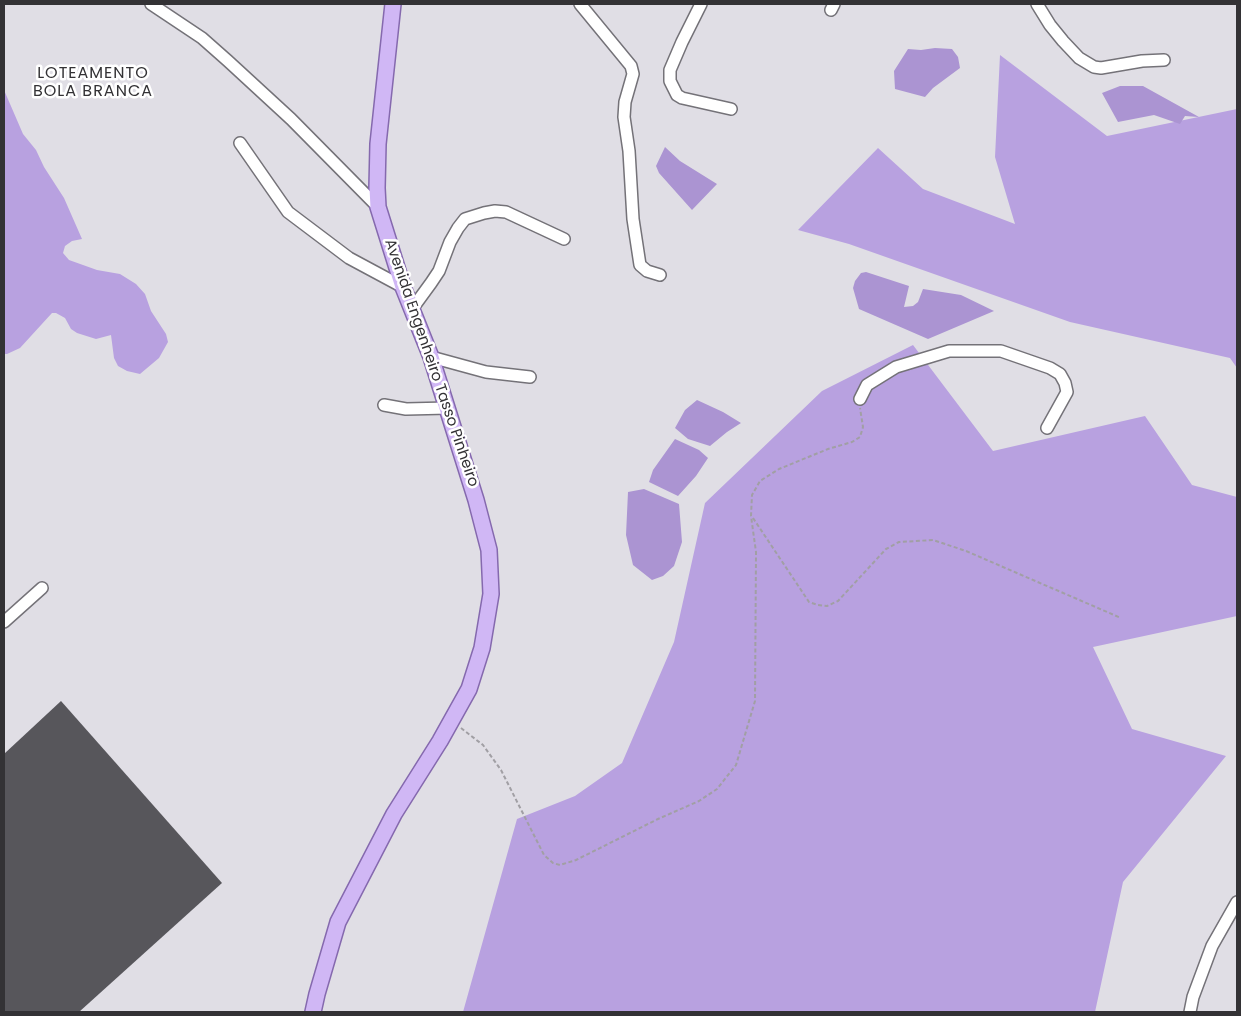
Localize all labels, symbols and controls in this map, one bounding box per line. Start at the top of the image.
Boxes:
district label: LOTEAMENTO BOLA BRANCA [32,64,154,102]
street label: Avenida Engenheiro Tasso Pinheiro [380,237,482,489]

